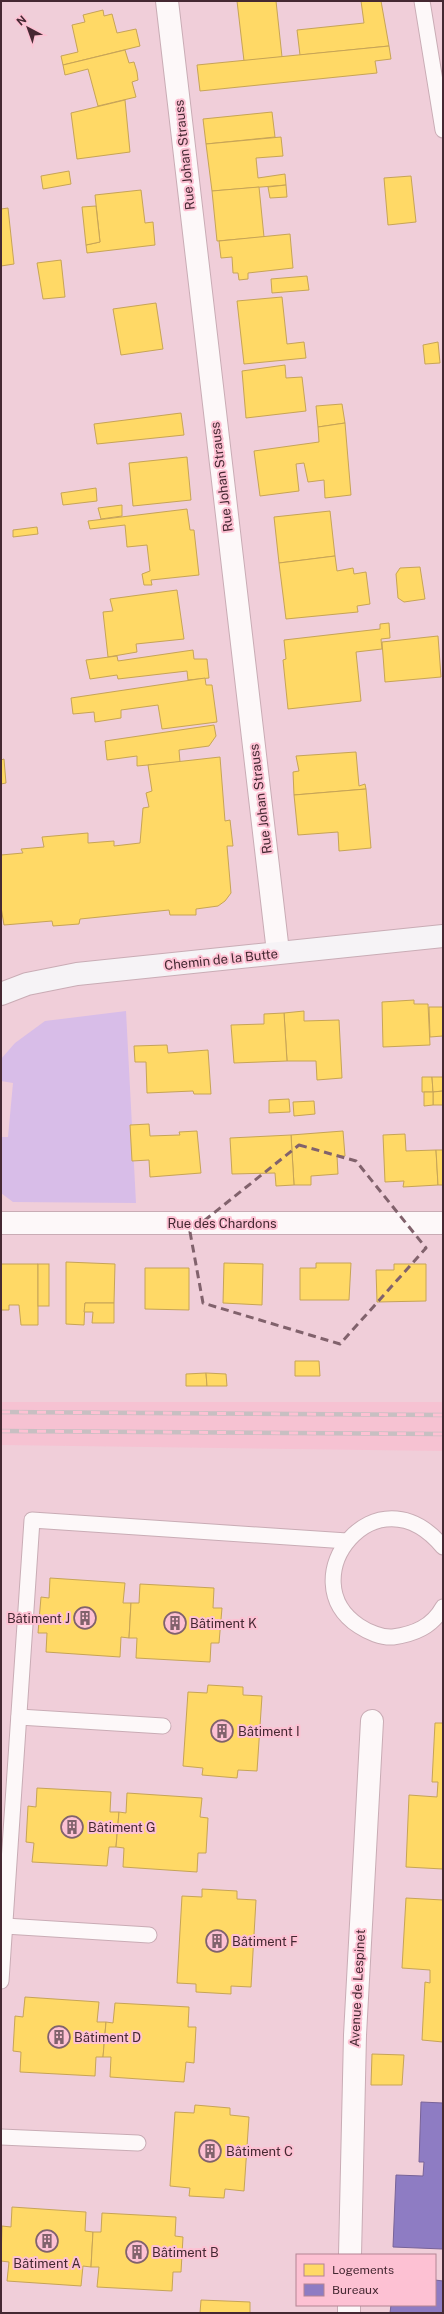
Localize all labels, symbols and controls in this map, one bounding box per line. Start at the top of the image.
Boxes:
north arrow [8,8,48,48]
text: N [14,13,29,28]
street label: Rue Johan Strauss [171,99,198,211]
street label: Rue Johan Strauss [207,421,236,533]
street label: Rue Johan Strauss [246,743,275,855]
street label: Chemin de la Butte [163,946,279,973]
street label: Rue des Chardons [168,1216,276,1231]
building icon: Bâtiment J [72,1605,98,1631]
building icon: Bâtiment K [162,1610,188,1636]
place label: Bâtiment J [7,1611,70,1626]
place label: Bâtiment K [190,1616,257,1631]
building icon: Bâtiment I [209,1718,235,1744]
place label: Bâtiment I [238,1724,300,1739]
building icon: Bâtiment G [59,1814,85,1840]
place label: Bâtiment G [88,1820,156,1835]
building icon: Bâtiment F [204,1928,230,1954]
street label: Avenue de Lespinet [347,1929,368,2047]
place label: Bâtiment F [232,1934,298,1949]
building icon: Bâtiment D [46,2024,72,2050]
place label: Bâtiment D [74,2030,141,2045]
building icon: Bâtiment C [197,2138,223,2164]
place label: Bâtiment C [226,2144,293,2159]
building icon: Bâtiment A [34,2228,60,2254]
building icon: Bâtiment B [124,2239,150,2265]
place label: Bâtiment B [152,2245,219,2260]
legend [296,2254,436,2306]
place label: Bâtiment A [13,2256,81,2271]
text: Logements [332,2263,394,2277]
text: Bureaux [332,2283,379,2297]

